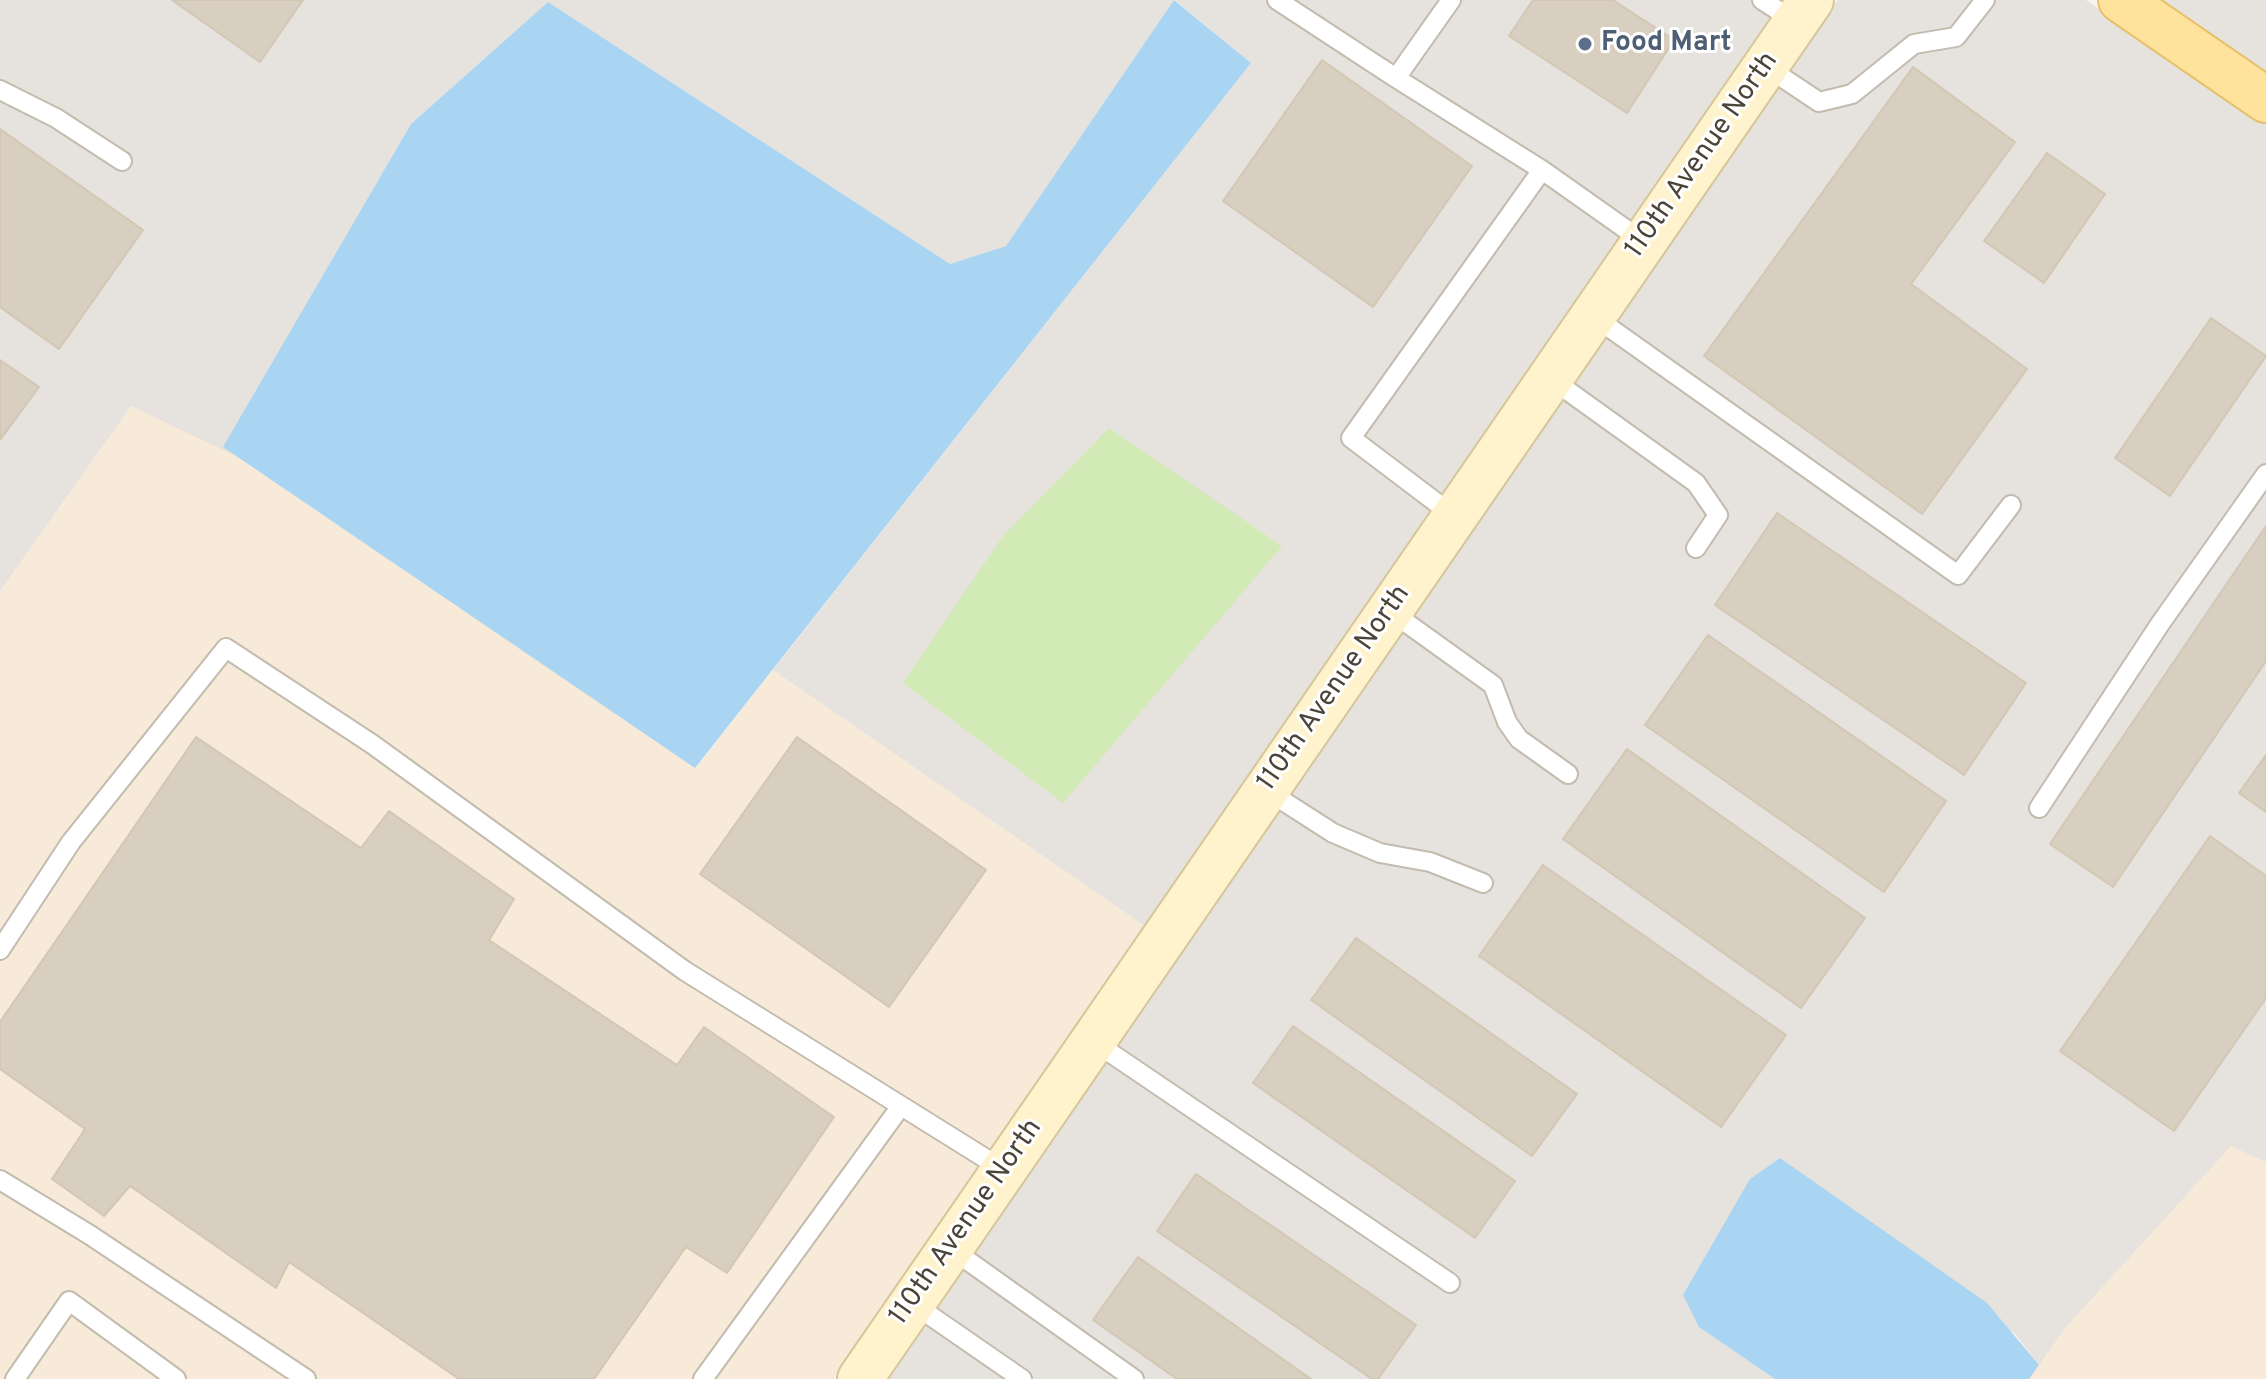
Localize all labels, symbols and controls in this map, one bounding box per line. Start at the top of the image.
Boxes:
place label: Food Mart [1601,27,1731,61]
marker: Food Mart [1576,35,1594,53]
street label: 110th Avenue North [1619,46,1787,266]
street label: 110th Avenue North [1251,579,1419,799]
street label: 110th Avenue North [883,1113,1051,1333]

